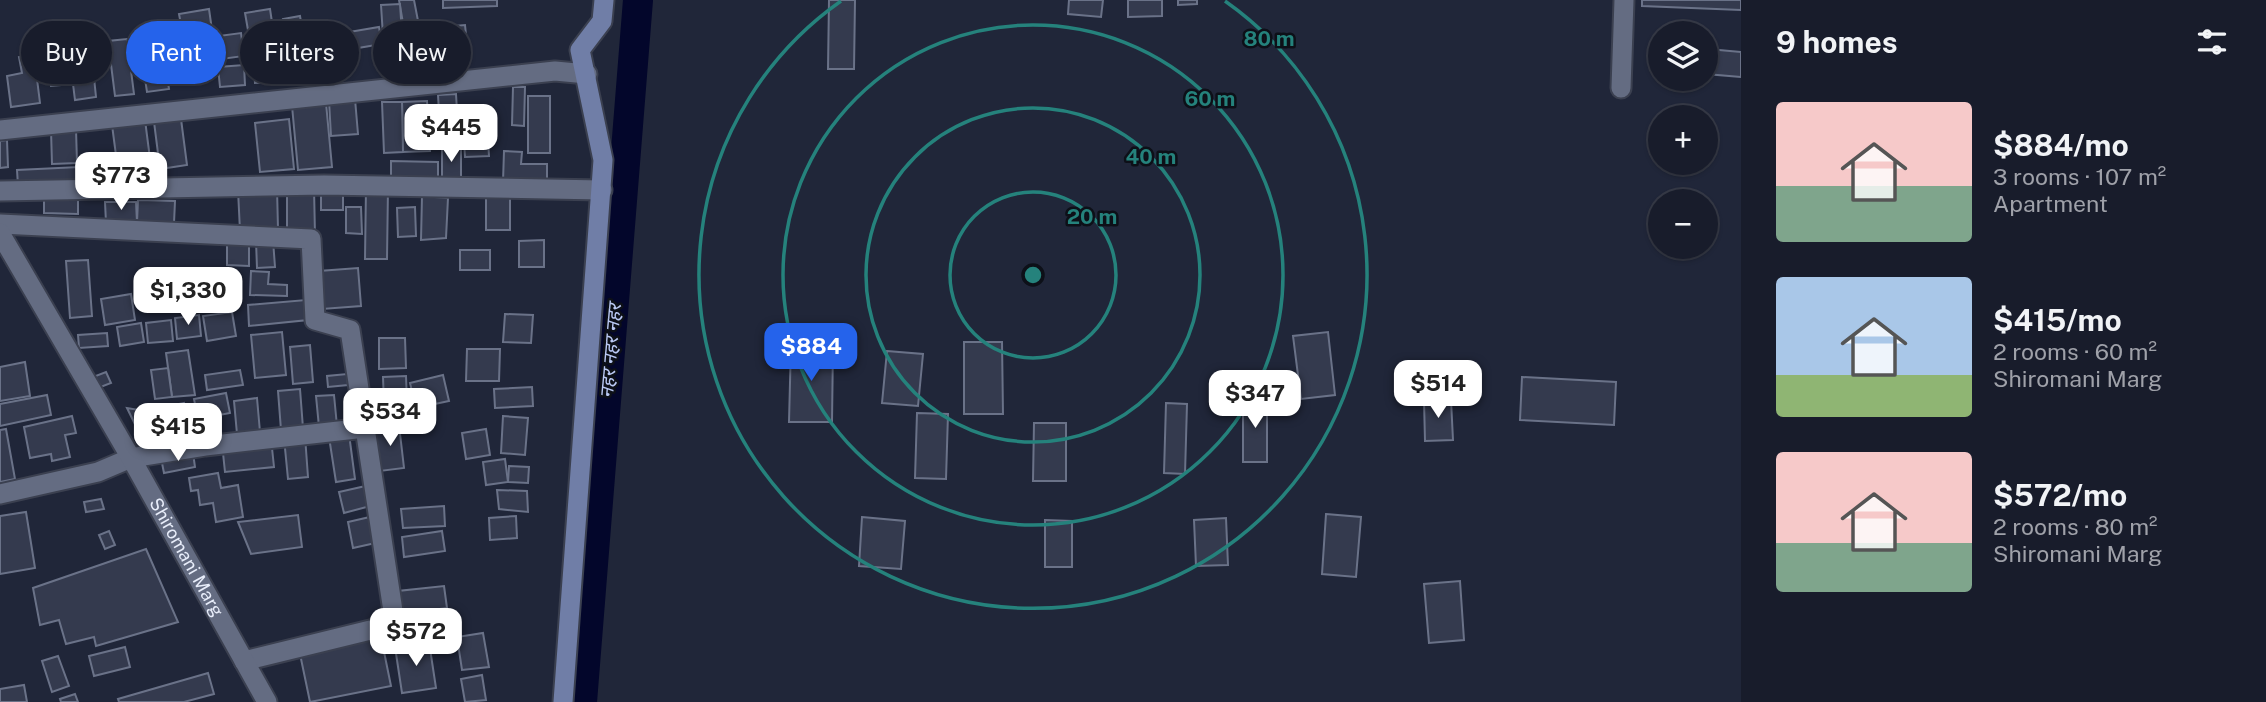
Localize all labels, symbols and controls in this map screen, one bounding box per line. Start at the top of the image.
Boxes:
chip: Buy [21,21,112,84]
chip: Rent [126,21,226,84]
chip: Filters [240,21,359,84]
chip: New [373,21,471,84]
map controls [1648,21,1718,259]
button: layers [1648,21,1718,91]
icon: filters [2193,23,2231,61]
text: 9 homes [1776,24,1898,60]
text: 80 m [1243,26,1295,51]
text: 60 m [1185,86,1235,111]
pin: $445 [410,104,492,164]
button: + [1648,105,1718,175]
text: $445 [420,113,482,140]
text: $884/mo [1993,127,2129,163]
icon: home [1832,130,1916,214]
text: 40 m [1126,144,1176,169]
pin: $773 [80,152,162,212]
text: $773 [91,161,151,188]
text: 3 rooms · 107 m² [1993,163,2166,190]
button: − [1648,189,1718,259]
text: Apartment [1993,190,2108,217]
text: 20 m [1067,204,1117,229]
centre of rings [1021,263,1045,287]
pin: $1,330 [131,268,245,327]
text: $1,330 [149,276,227,303]
water label: नहर नहर नहर [595,299,625,399]
text: $415/mo [1993,302,2122,338]
icon: home [1832,305,1916,389]
pin: $884 [770,324,852,383]
text: $884 [780,332,842,359]
text: 2 rooms · 60 m² [1993,338,2157,365]
pin: $514 [1397,360,1479,420]
text: Shiromani Marg [1993,365,2162,392]
text: $514 [1410,369,1466,396]
pin: $347 [1214,370,1296,430]
text: $347 [1225,379,1285,406]
pin: $534 [349,388,431,448]
text: $534 [359,397,421,424]
pin: $415 [137,404,219,463]
text: $415 [150,412,206,439]
text: $572/mo [1993,477,2127,513]
icon: home [1832,480,1916,564]
street label: Shiromani Marg [145,494,228,620]
text: 2 rooms · 80 m² [1993,513,2158,540]
text: Shiromani Marg [1993,540,2162,567]
pin: $572 [375,608,457,668]
text: $572 [386,617,446,644]

